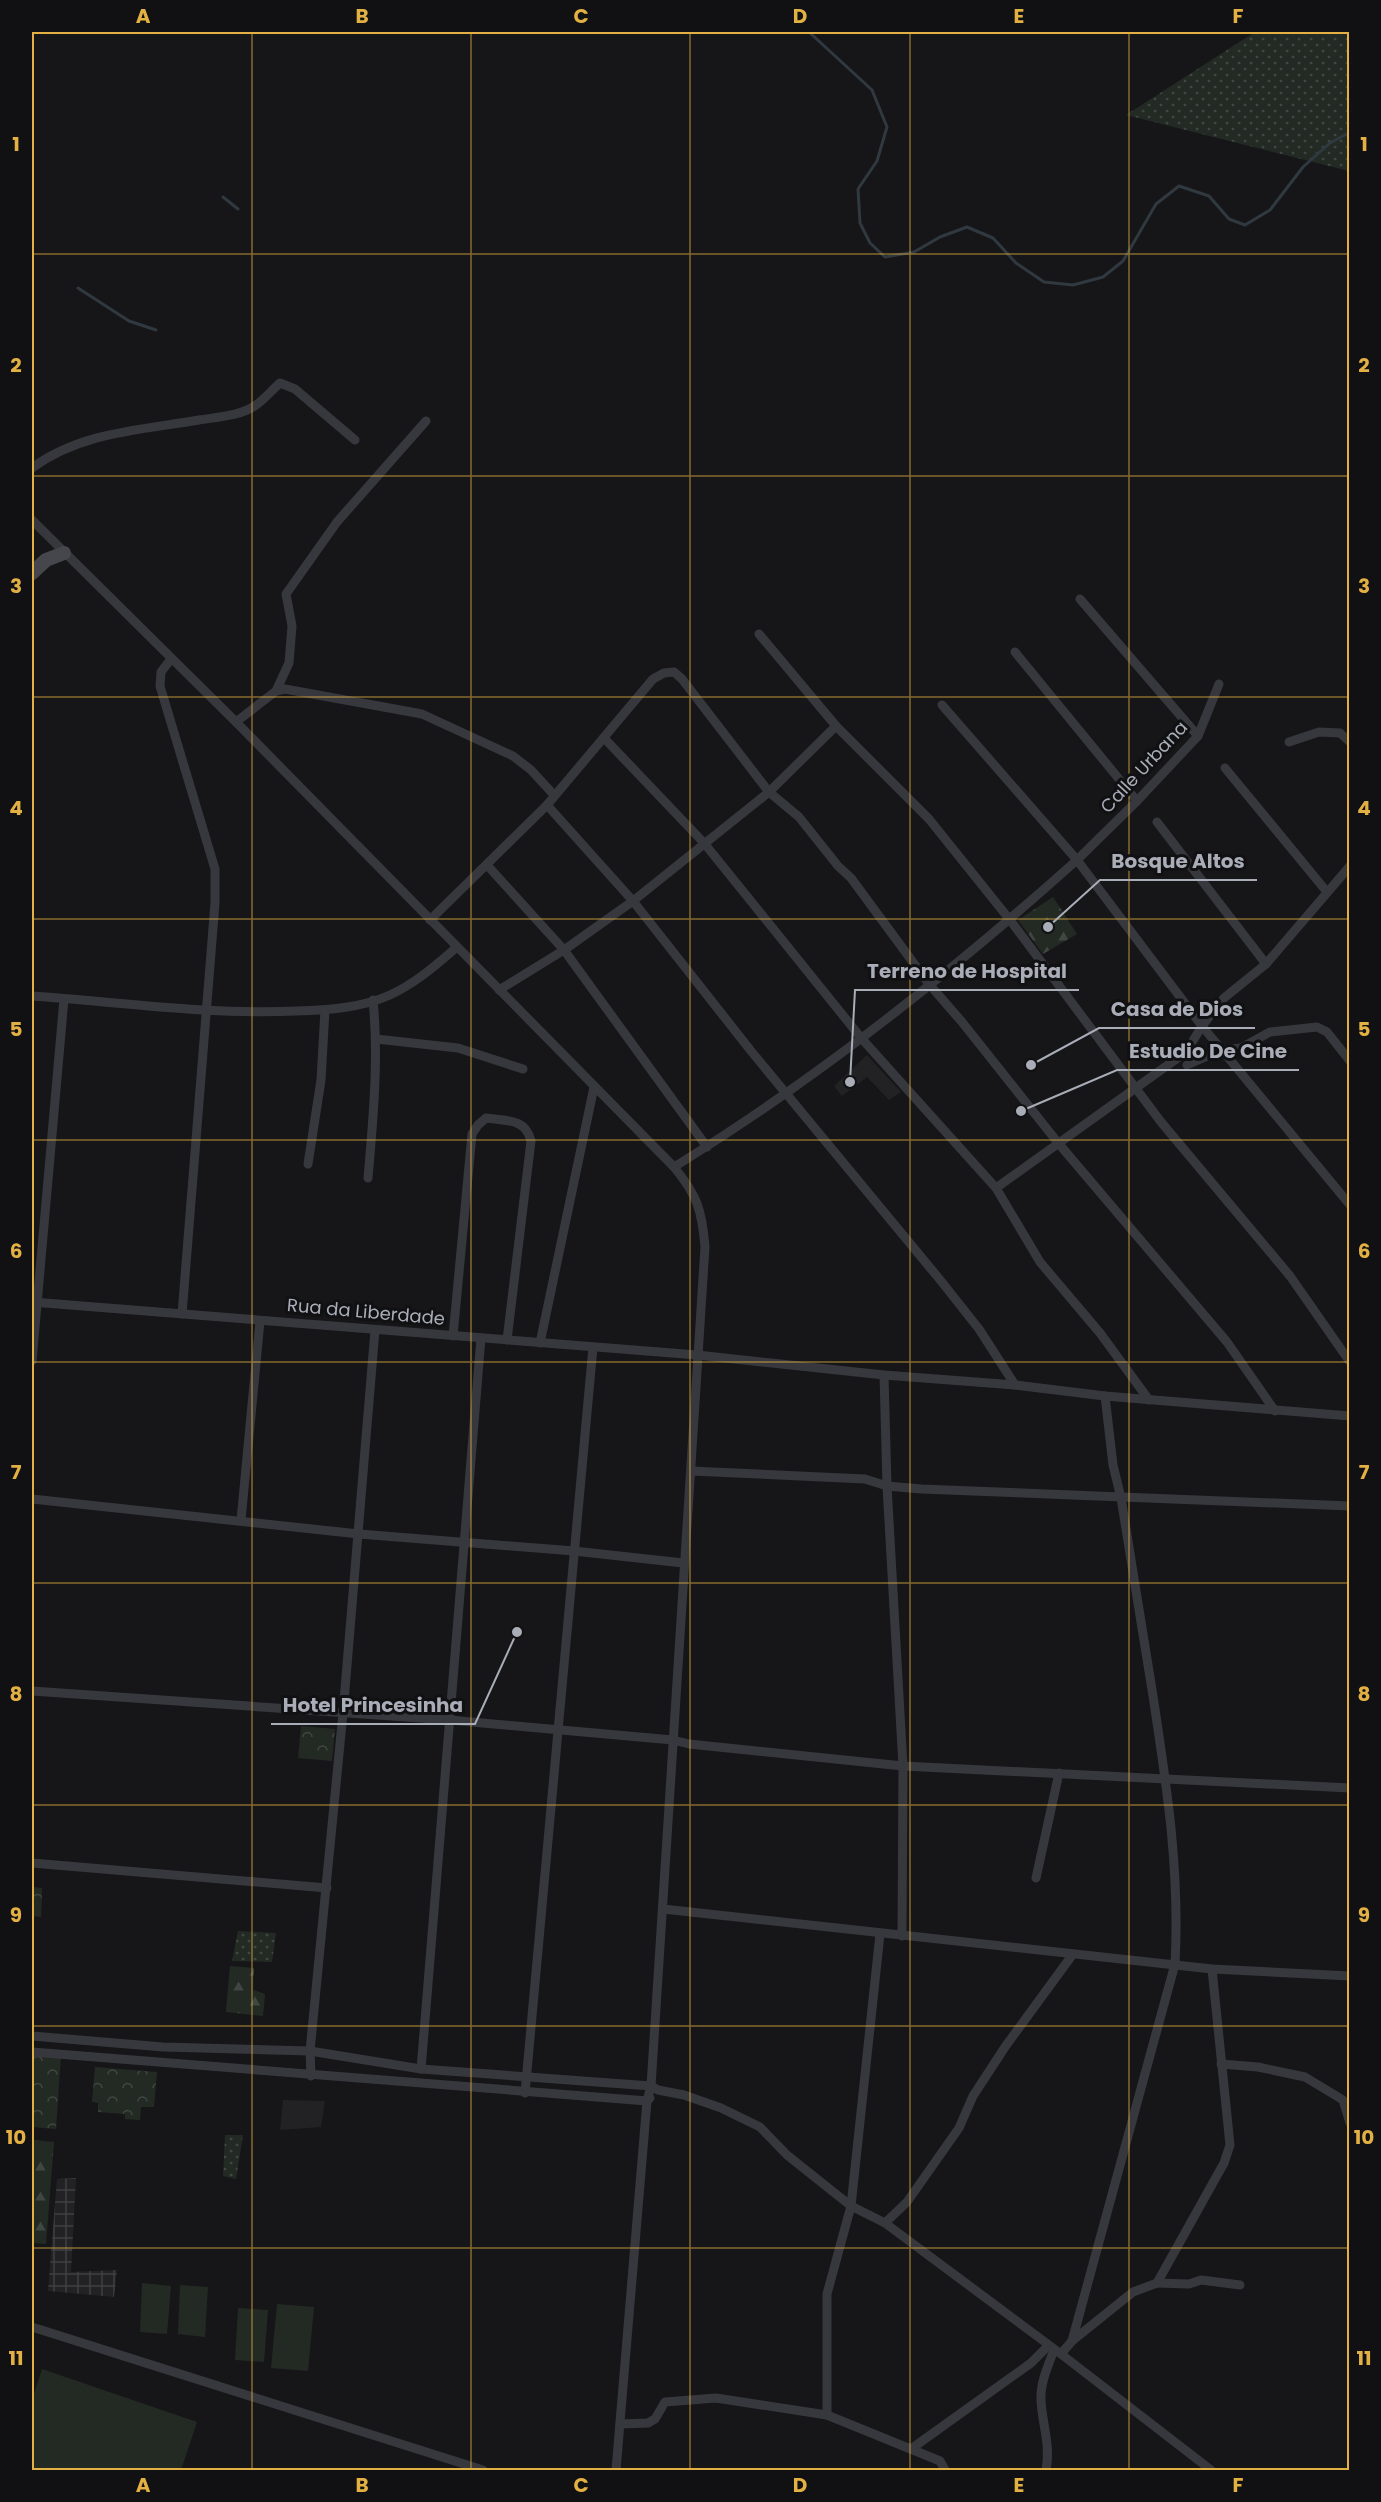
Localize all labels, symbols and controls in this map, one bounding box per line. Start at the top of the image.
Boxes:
text: A [136,2,151,30]
text: B [355,2,369,30]
text: C [573,2,589,30]
text: D [793,2,807,30]
text: E [1014,2,1024,30]
text: F [1233,2,1244,30]
text: 1 [12,130,20,158]
text: 1 [1360,130,1368,158]
text: 2 [10,351,22,379]
text: 2 [1358,351,1370,379]
text: 3 [10,572,22,600]
text: 3 [1358,572,1370,600]
street label: Calle Urbana [1094,715,1193,818]
text: 4 [9,794,23,822]
text: 4 [1357,794,1371,822]
callout: Bosque Altos [1100,842,1257,880]
text: Bosque Altos [1111,847,1245,875]
callout: Terreno de Hospital [855,952,1079,990]
text: Terreno de Hospital [867,957,1067,985]
callout: Casa de Dios [1099,990,1255,1028]
text: Casa de Dios [1111,995,1243,1023]
text: 5 [10,1015,23,1043]
text: 5 [1358,1015,1371,1043]
callout: Estudio De Cine [1117,1032,1299,1070]
text: Estudio De Cine [1129,1037,1287,1065]
text: 6 [10,1237,22,1265]
text: 6 [1358,1237,1370,1265]
street label: Rua da Liberdade [286,1292,446,1331]
text: 7 [11,1458,22,1486]
text: 7 [1359,1458,1370,1486]
text: 8 [10,1680,22,1708]
text: 8 [1358,1680,1370,1708]
callout: Hotel Princesinha [271,1686,475,1724]
text: Hotel Princesinha [283,1691,463,1719]
text: 9 [10,1901,22,1929]
text: 9 [1358,1901,1370,1929]
text: 10 [6,2123,26,2151]
text: 10 [1354,2123,1374,2151]
text: 11 [8,2344,24,2372]
text: 11 [1356,2344,1372,2372]
text: A [136,2471,151,2499]
text: B [355,2471,369,2499]
text: C [573,2471,589,2499]
text: D [793,2471,807,2499]
text: E [1014,2471,1024,2499]
text: F [1233,2471,1244,2499]

